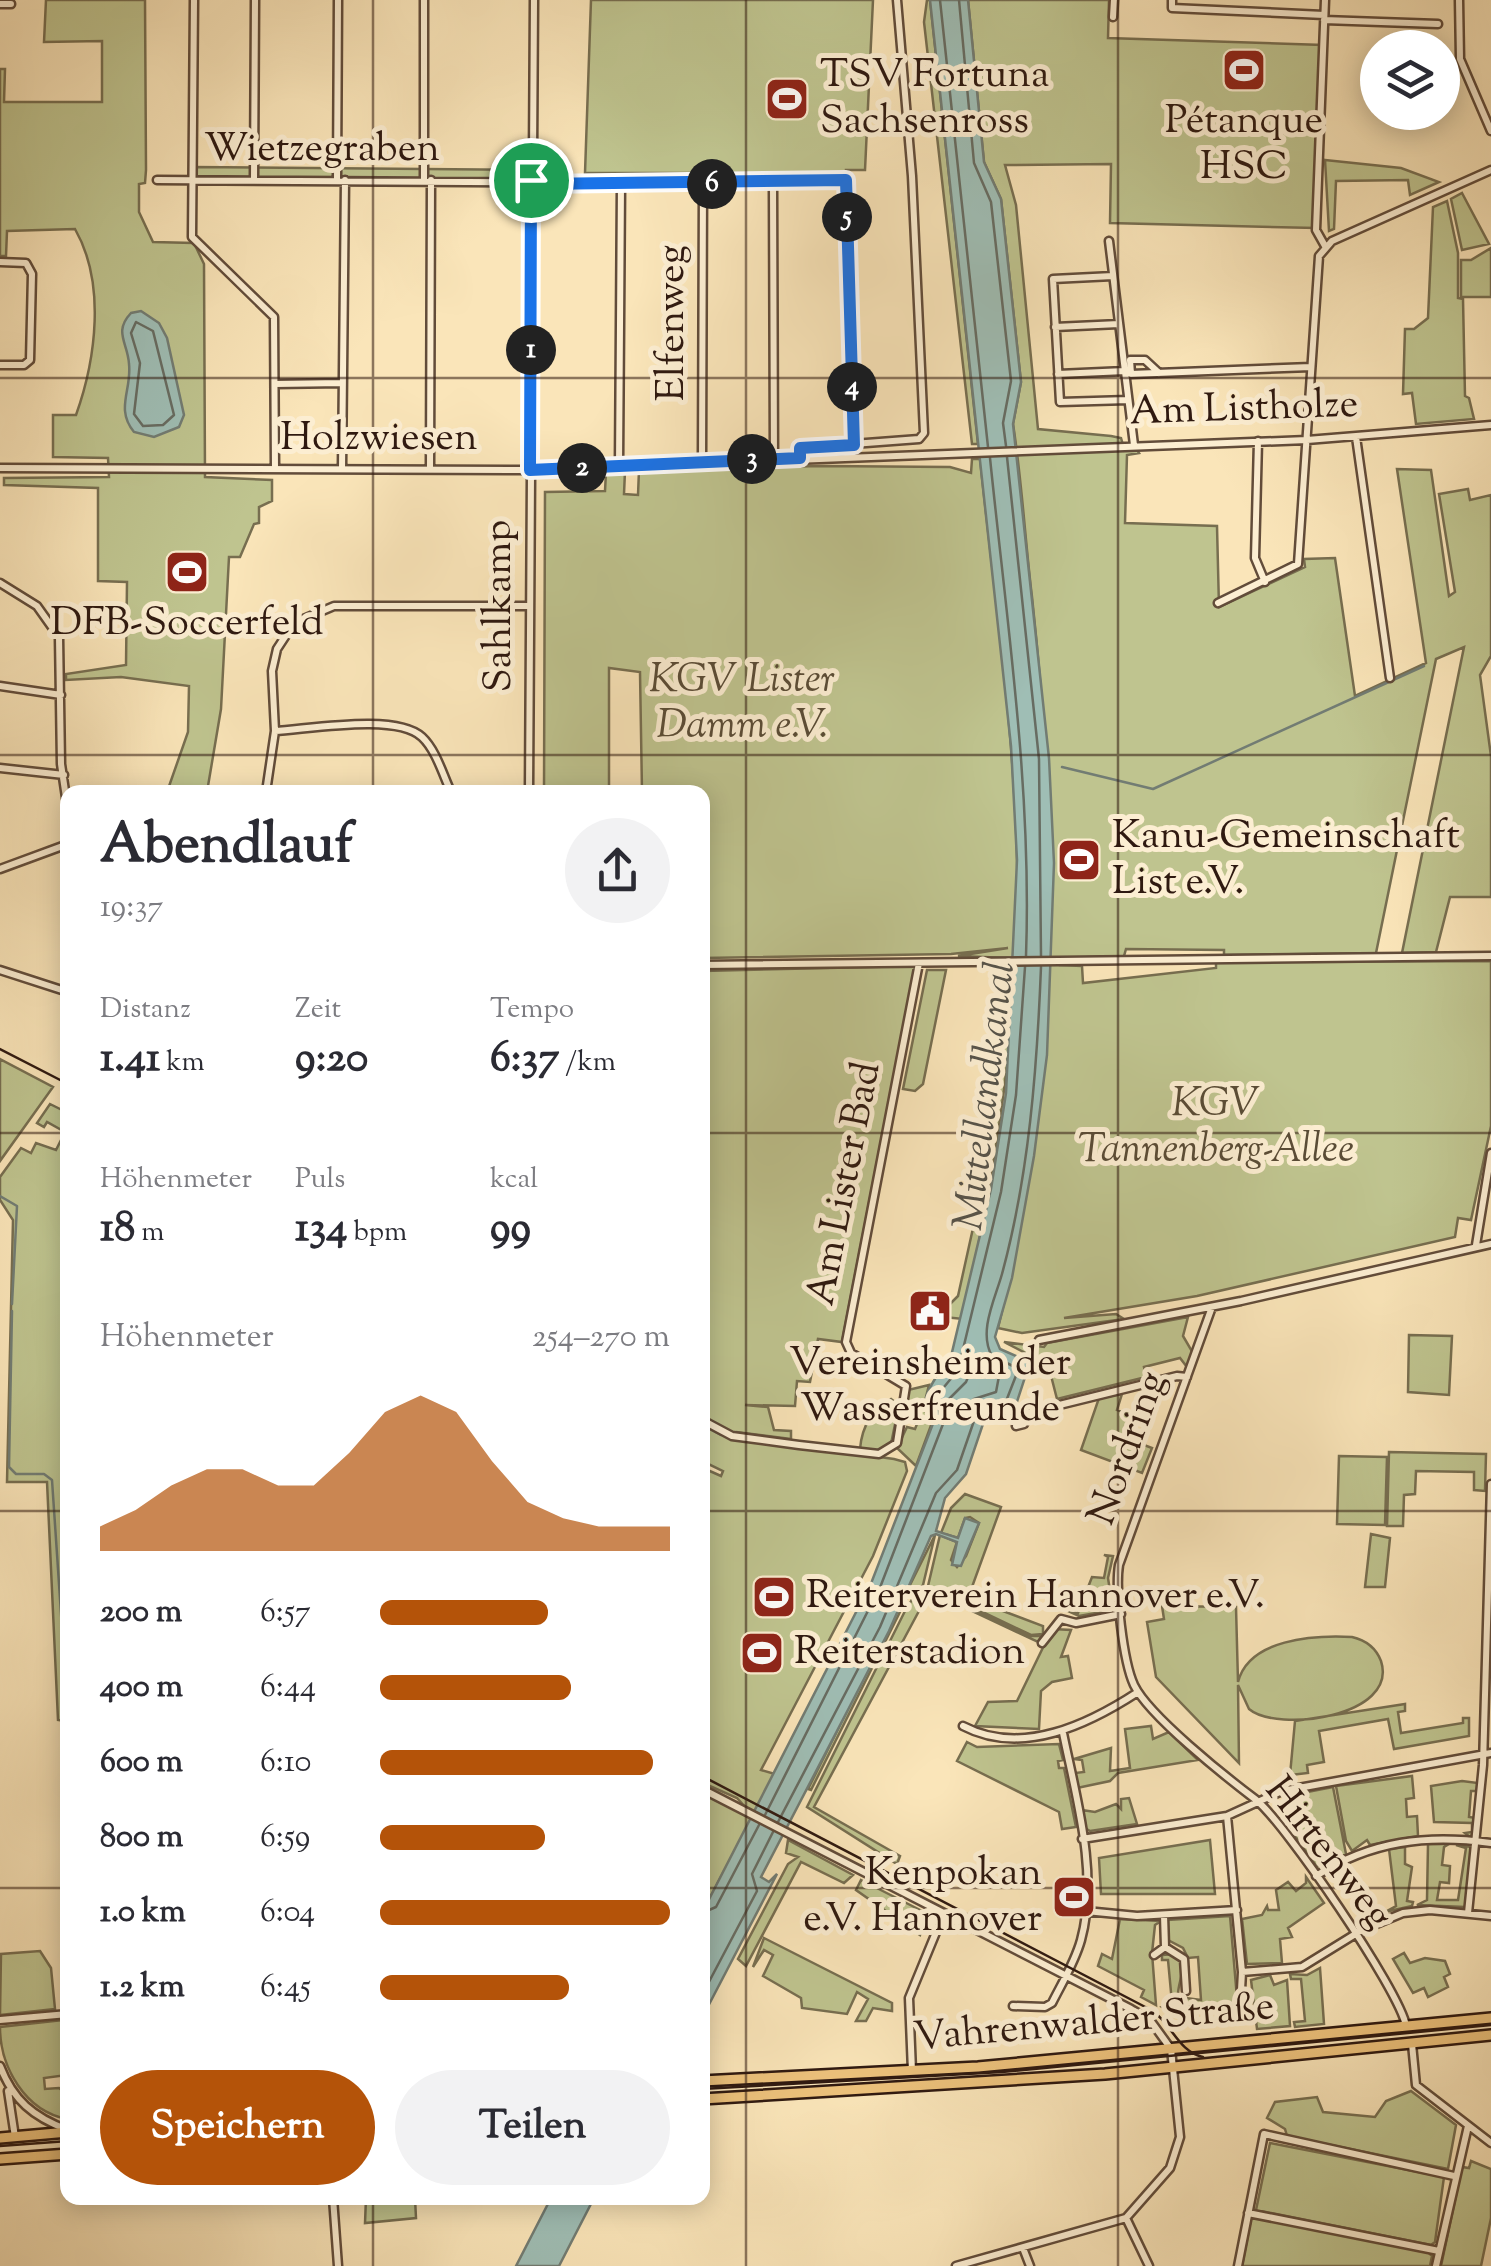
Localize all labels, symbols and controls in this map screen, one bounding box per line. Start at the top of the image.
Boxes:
map controls [1360,30,1460,130]
button: layers [1360,30,1460,130]
sports icon: Pétanque HSC [1221,47,1267,93]
place label: TSV Fortuna Sachsenross [820,48,1049,151]
sports icon: TSV Fortuna Sachsenross [764,76,810,122]
place label: Pétanque HSC [1165,94,1323,197]
street label: Wietzegraben [204,122,440,179]
pin [489,138,574,223]
icon: arrive [504,153,559,208]
pin: 6 [687,159,737,209]
text: 6 [705,164,719,204]
pin: 5 [822,192,872,242]
text: 5 [842,197,852,237]
street label: Elfenweg [645,245,702,401]
pin: 1 [506,325,556,375]
text: 1 [526,330,536,370]
pin: 4 [827,362,877,412]
text: 4 [845,367,859,407]
street label: Am Listholze [1129,378,1359,442]
street label: Holzwiesen [280,411,478,468]
pin: 3 [727,434,777,484]
text: 3 [746,439,758,479]
pin: 2 [557,443,607,493]
text: 2 [575,448,589,488]
street label: Sahlkamp [472,520,529,692]
sports icon: DFB-Soccerfeld [164,549,210,595]
place label: DFB-Soccerfeld [51,596,323,653]
park label: KGV Lister Damm e.V. [649,653,835,756]
text: Abendlauf [100,808,353,887]
place label: Kanu-Gemeinschaft List e.V. [1112,809,1460,912]
button: share [565,818,670,923]
sports icon: Kanu-Gemeinschaft List e.V. [1056,837,1102,883]
text: 19:37 [100,885,163,931]
water label: Mittellandkanal [941,958,1033,1234]
text: Distanz [100,990,191,1030]
text: Zeit [295,990,341,1030]
text: Tempo [490,990,574,1030]
text: 1.41 [100,1030,160,1090]
text: 9:20 [295,1030,368,1090]
text: 6:37 [490,1030,559,1090]
text: km [160,1043,205,1083]
text: /km [559,1043,616,1083]
street label: Am Lister Bad [794,1057,898,1311]
park label: KGV Tannenberg-Allee [1078,1077,1354,1180]
text: Höhenmeter [100,1160,252,1200]
text: Puls [295,1160,345,1200]
text: kcal [490,1160,538,1200]
text: 18 [100,1200,135,1260]
text: 134 [295,1200,347,1260]
text: 99 [490,1200,531,1260]
text: m [135,1213,164,1253]
text: bpm [347,1213,407,1253]
public building icon: Vereinsheim der Wasserfreunde [907,1288,953,1334]
text: Höhenmeter [100,1315,274,1361]
text: 254–270 m [532,1315,670,1361]
place label: Vereinsheim der Wasserfreunde [789,1336,1071,1439]
street label: Nordring [1075,1364,1183,1534]
place label: Reiterverein Hannover e.V. [806,1569,1265,1626]
sports icon: Reiterverein Hannover e.V. [751,1574,797,1620]
text: 200 m [100,1590,182,1636]
text: 6:57 [260,1590,311,1636]
place label: Reiterstadion [794,1625,1025,1682]
sports icon: Reiterstadion [739,1630,785,1676]
text: 400 m [100,1665,183,1711]
text: 6:44 [260,1665,316,1711]
text: 600 m [100,1740,183,1786]
text: 6:10 [260,1740,311,1786]
street label: Hirtenweg [1249,1766,1405,1942]
text: 800 m [100,1815,183,1861]
text: 6:59 [260,1815,310,1861]
place label: Kenpokan e.V. Hannover [803,1846,1042,1949]
sports icon: Kenpokan e.V. Hannover [1051,1874,1097,1920]
text: 1.0 km [100,1890,186,1936]
text: 6:04 [260,1890,315,1936]
text: 1.2 km [100,1965,185,2011]
text: 6:45 [260,1965,311,2011]
street label: Vahrenwalder Straße [911,1980,1277,2068]
button: Speichern [100,2070,375,2185]
button: Teilen [395,2070,670,2185]

